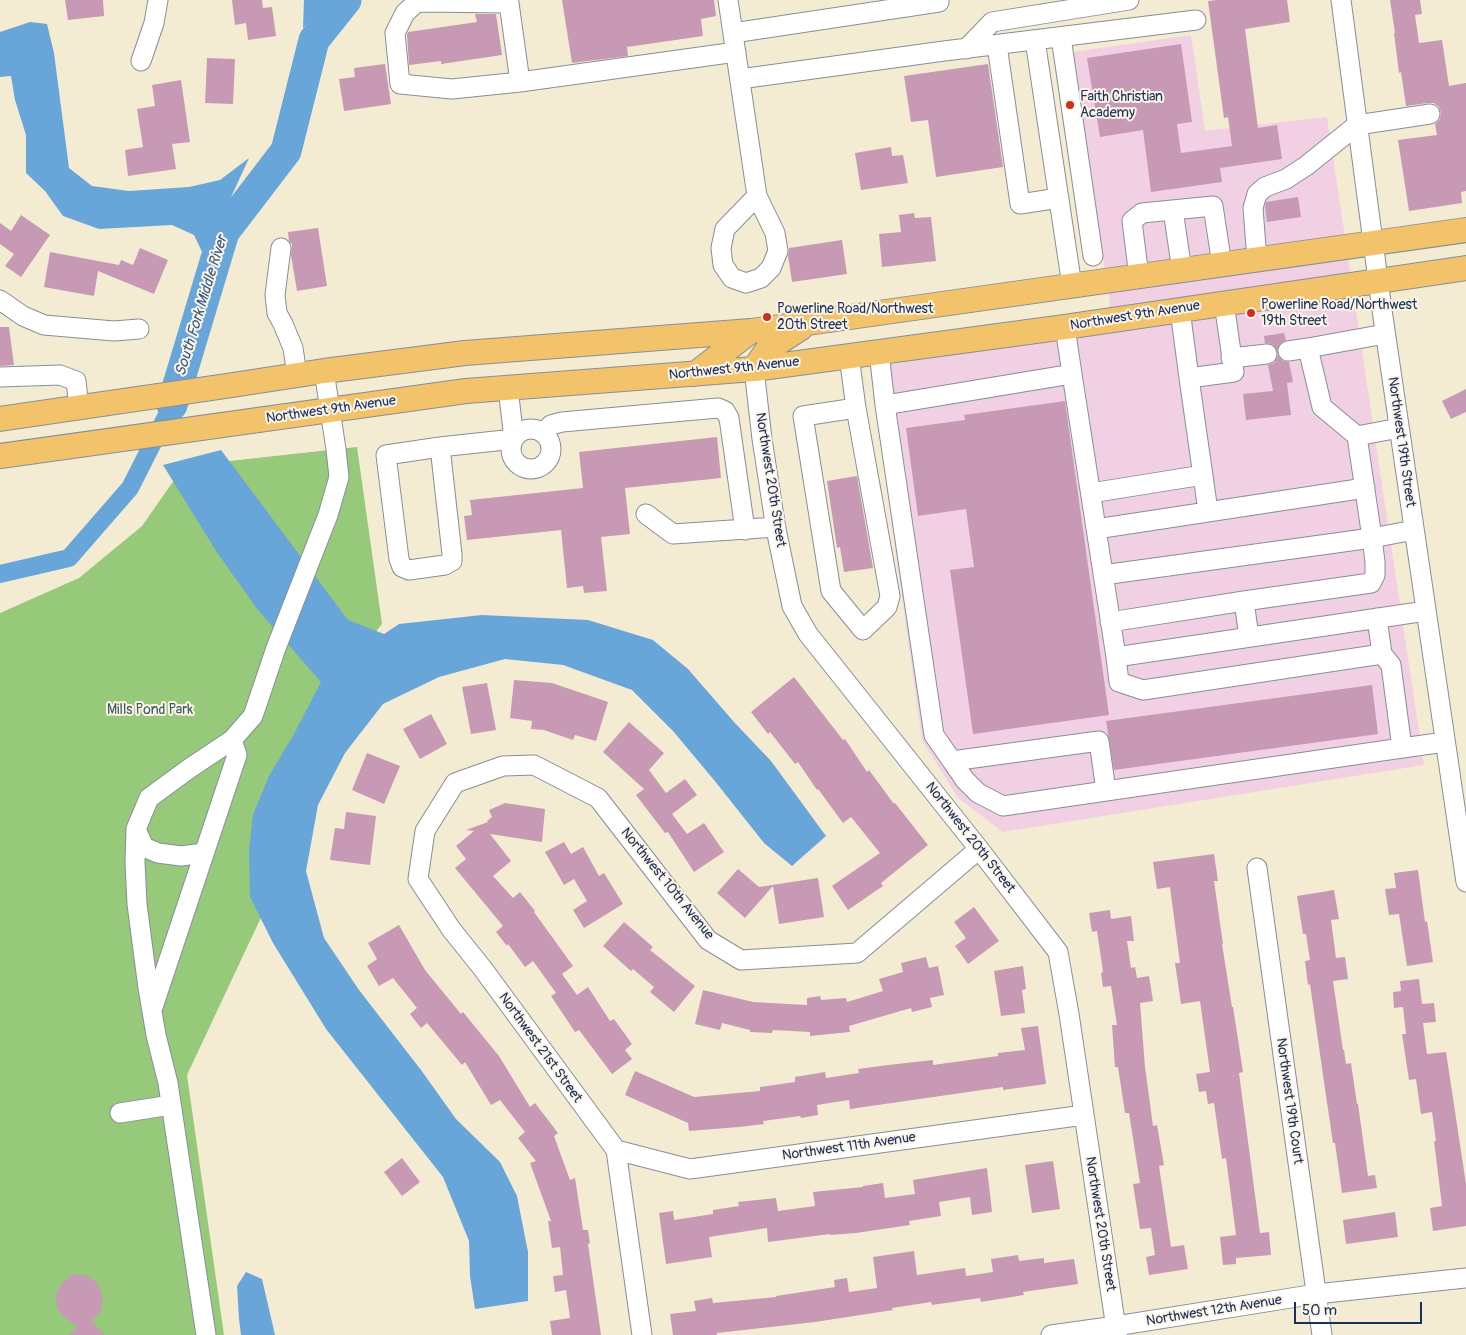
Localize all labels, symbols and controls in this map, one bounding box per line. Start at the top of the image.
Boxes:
place label: Faith Christian Academy [1080,89,1163,121]
marker: Faith Christian Academy [1064,99,1076,111]
water label: South Fork Middle River [172,234,232,378]
street label: Northwest 9th Avenue [1069,297,1201,335]
place label: Powerline Road/Northwest 19th Street [1261,297,1417,330]
place label: Powerline Road/Northwest 20th Street [777,301,933,334]
marker: Powerline Road/Northwest 19th Street [1245,307,1257,319]
marker: Powerline Road/Northwest 20th Street [761,311,773,323]
street label: Northwest 9th Avenue [668,354,800,384]
street label: Northwest 19th Street [1384,376,1418,508]
street label: Northwest 9th Avenue [265,393,397,427]
street label: Northwest 20th Street [751,411,789,549]
park label: Mills Pond Park [107,702,193,718]
street label: Northwest 20th Street [921,779,1019,897]
street label: Northwest 10th Avenue [617,825,717,943]
street label: Northwest 21st Street [495,990,585,1106]
street label: Northwest 19th Court [1272,1037,1306,1165]
street label: Northwest 11th Avenue [781,1129,917,1165]
street label: Northwest 20th Street [1081,1155,1119,1293]
street label: Northwest 12th Avenue [1145,1292,1283,1330]
scale bar [1296,1292,1424,1324]
text: 50 m [1302,1301,1337,1320]

